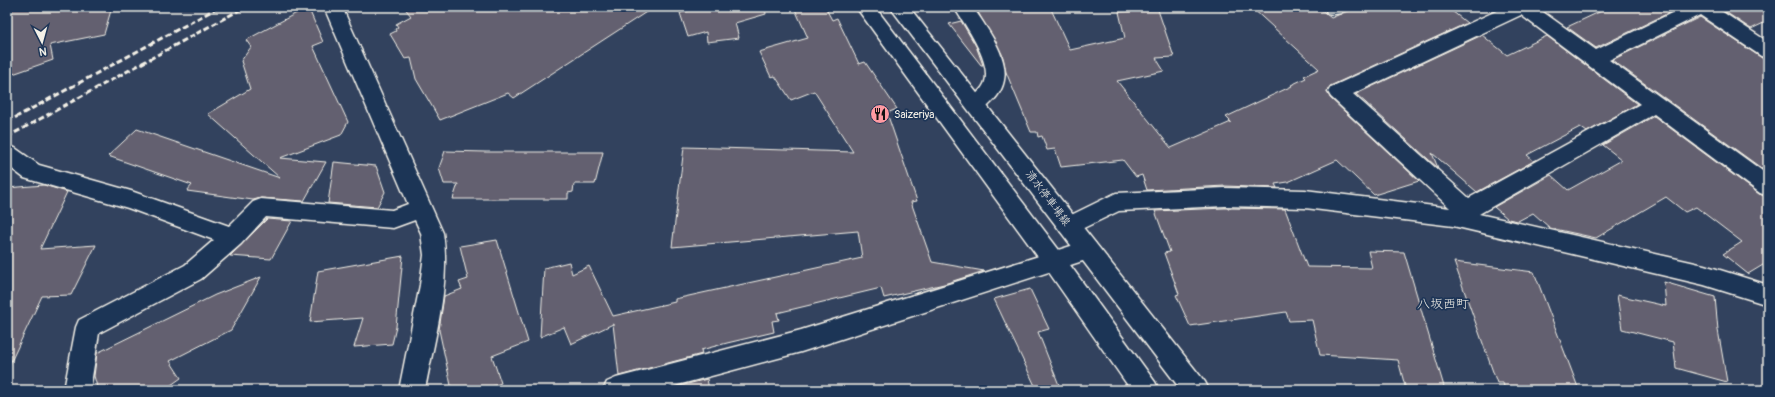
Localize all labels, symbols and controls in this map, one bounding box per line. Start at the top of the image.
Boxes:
north arrow [22,22,62,62]
text: N [38,45,47,58]
restaurant icon: Saizeriya [869,103,891,125]
place label: Saizeriya [894,108,934,121]
street label: 清水停車場線 [1023,168,1073,228]
district label: 八坂西町 [1417,296,1469,312]

